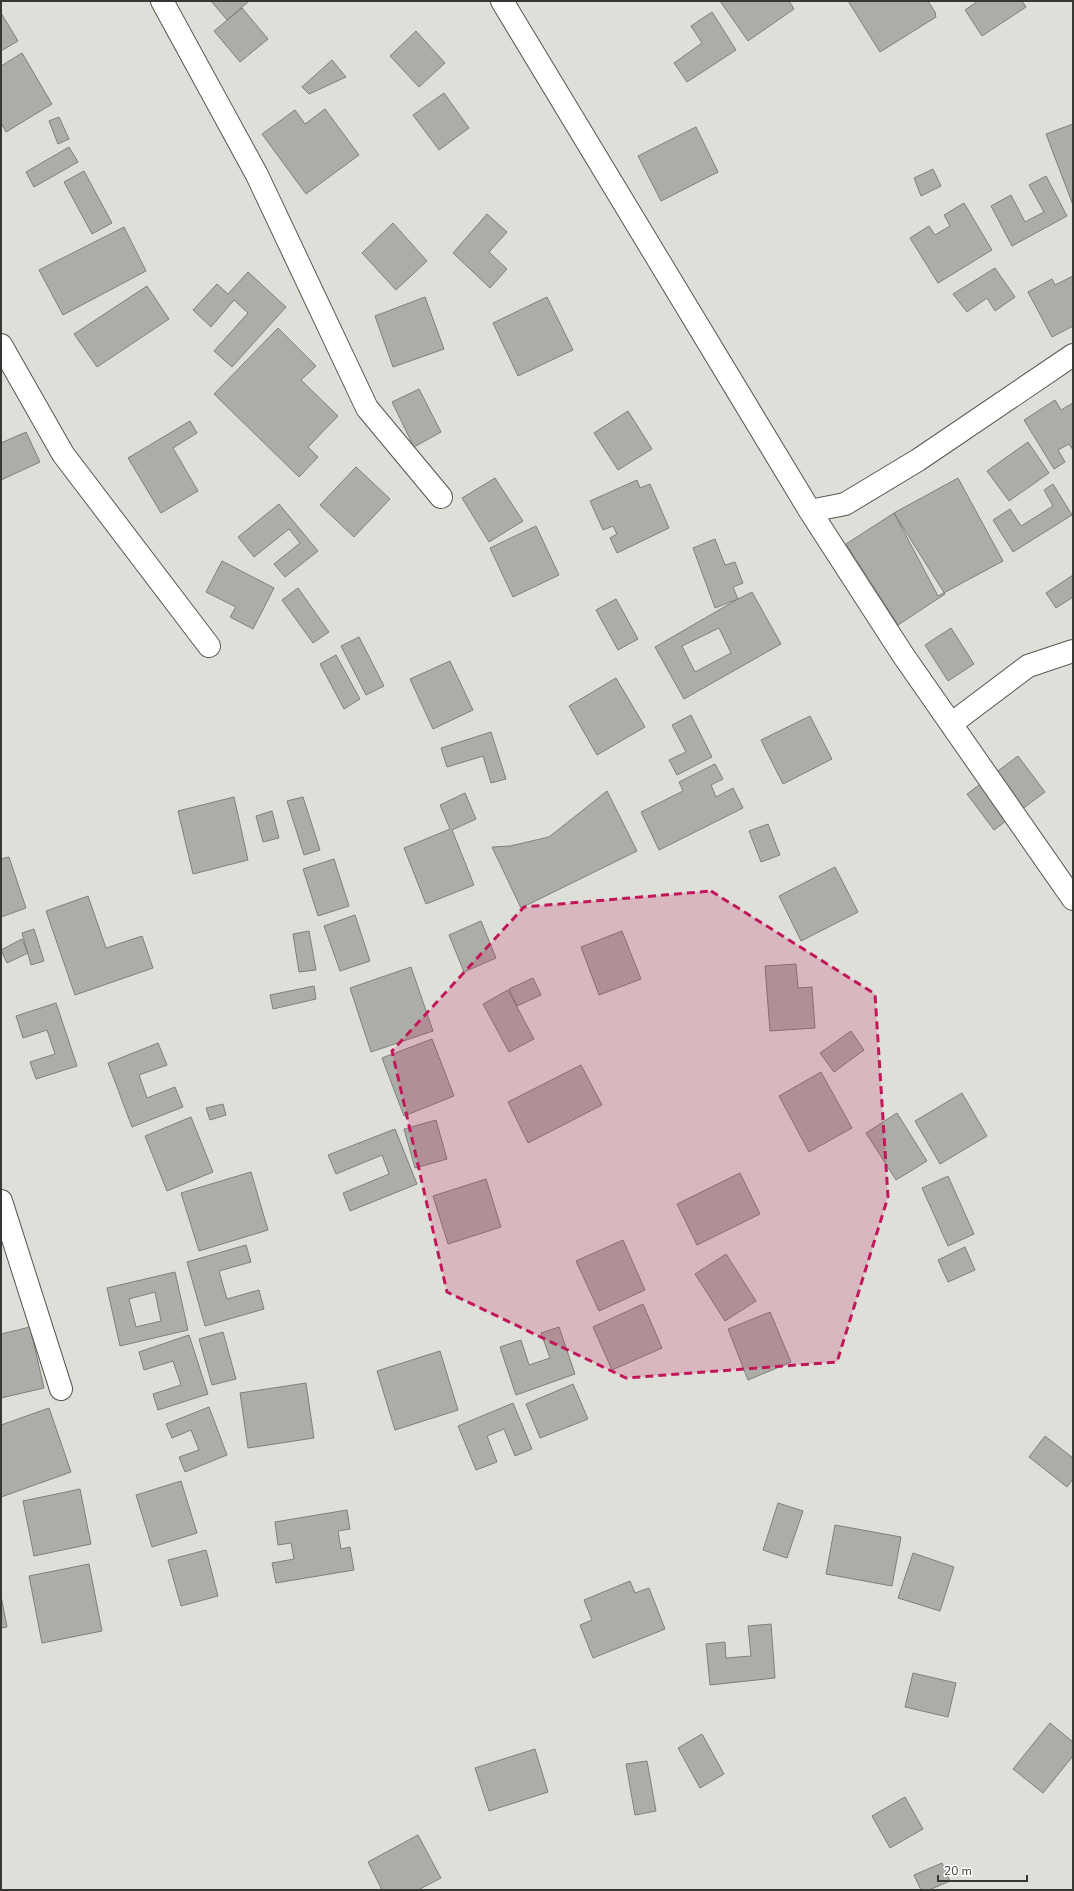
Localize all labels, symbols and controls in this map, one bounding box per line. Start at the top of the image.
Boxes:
scale bar [938,1857,1027,1883]
text: 20 m [944,1863,972,1879]

